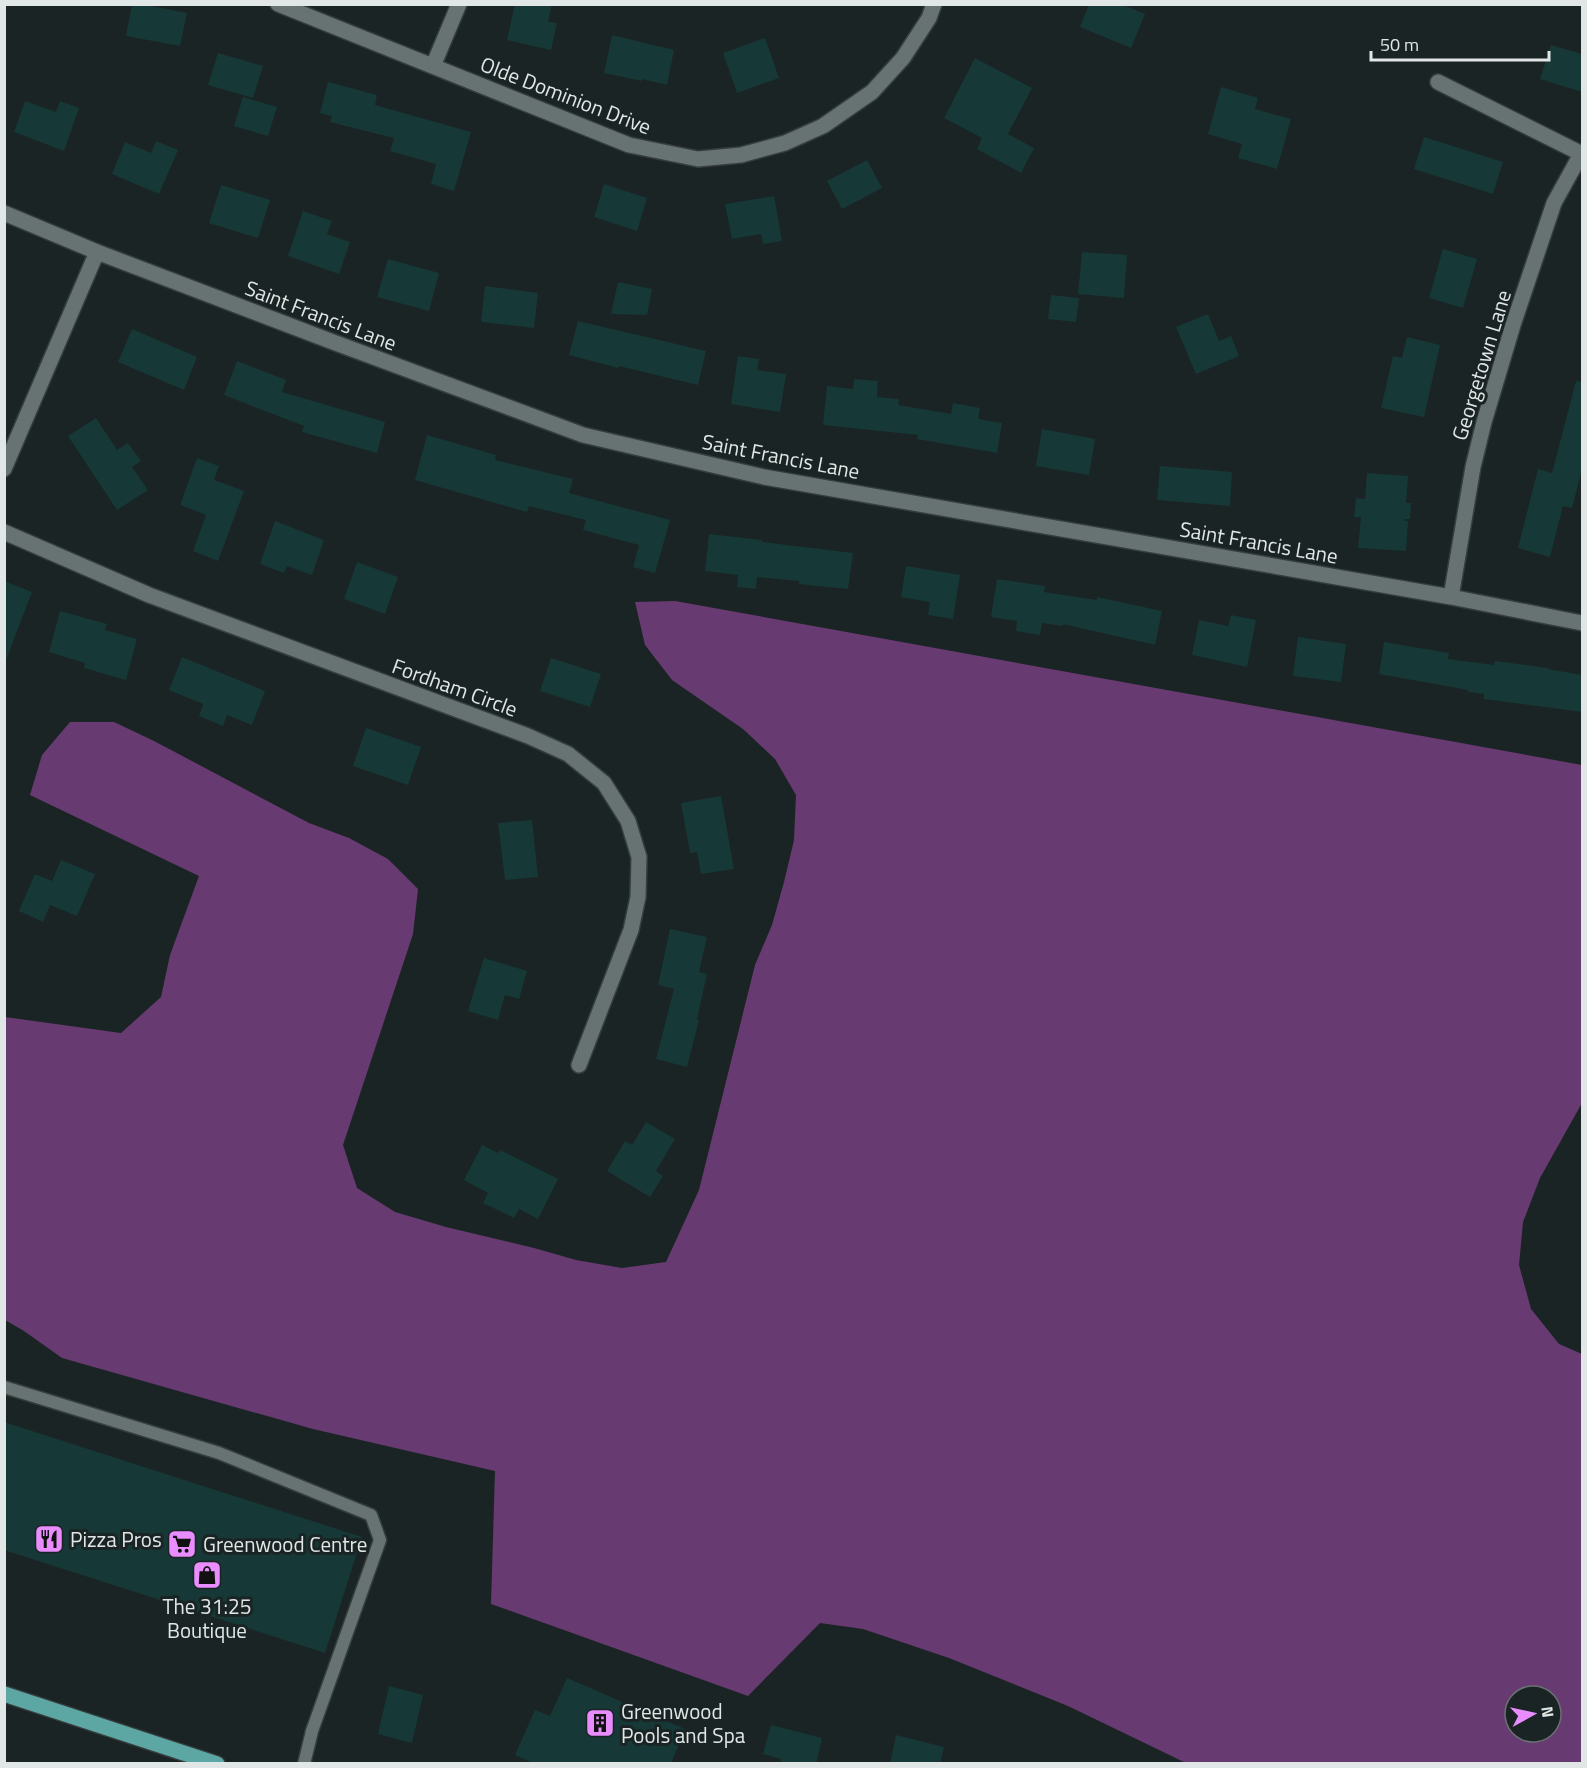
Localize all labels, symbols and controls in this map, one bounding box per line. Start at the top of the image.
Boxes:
scale bar [1371,24,1550,62]
text: 50 m [1380,31,1419,58]
street label: Olde Dominion Drive [476,48,656,142]
street label: Saint Francis Lane [241,271,401,359]
street label: Georgetown Lane [1443,286,1519,444]
street label: Saint Francis Lane [699,425,863,487]
street label: Saint Francis Lane [1177,512,1341,572]
street label: Fordham Circle [388,649,522,725]
restaurant icon: Pizza Pros [33,1523,65,1555]
place label: Pizza Pros [70,1523,162,1555]
supermarket icon: Greenwood Centre [166,1528,198,1560]
place label: Greenwood Centre [203,1528,367,1560]
shop icon: The 31:25 Boutique [191,1559,223,1591]
place label: The 31:25 Boutique [162,1590,252,1646]
north arrow [1503,1684,1563,1744]
place label: Greenwood Pools and Spa [621,1695,746,1751]
text: N [1535,1705,1561,1719]
building icon: Greenwood Pools and Spa [584,1707,616,1739]

